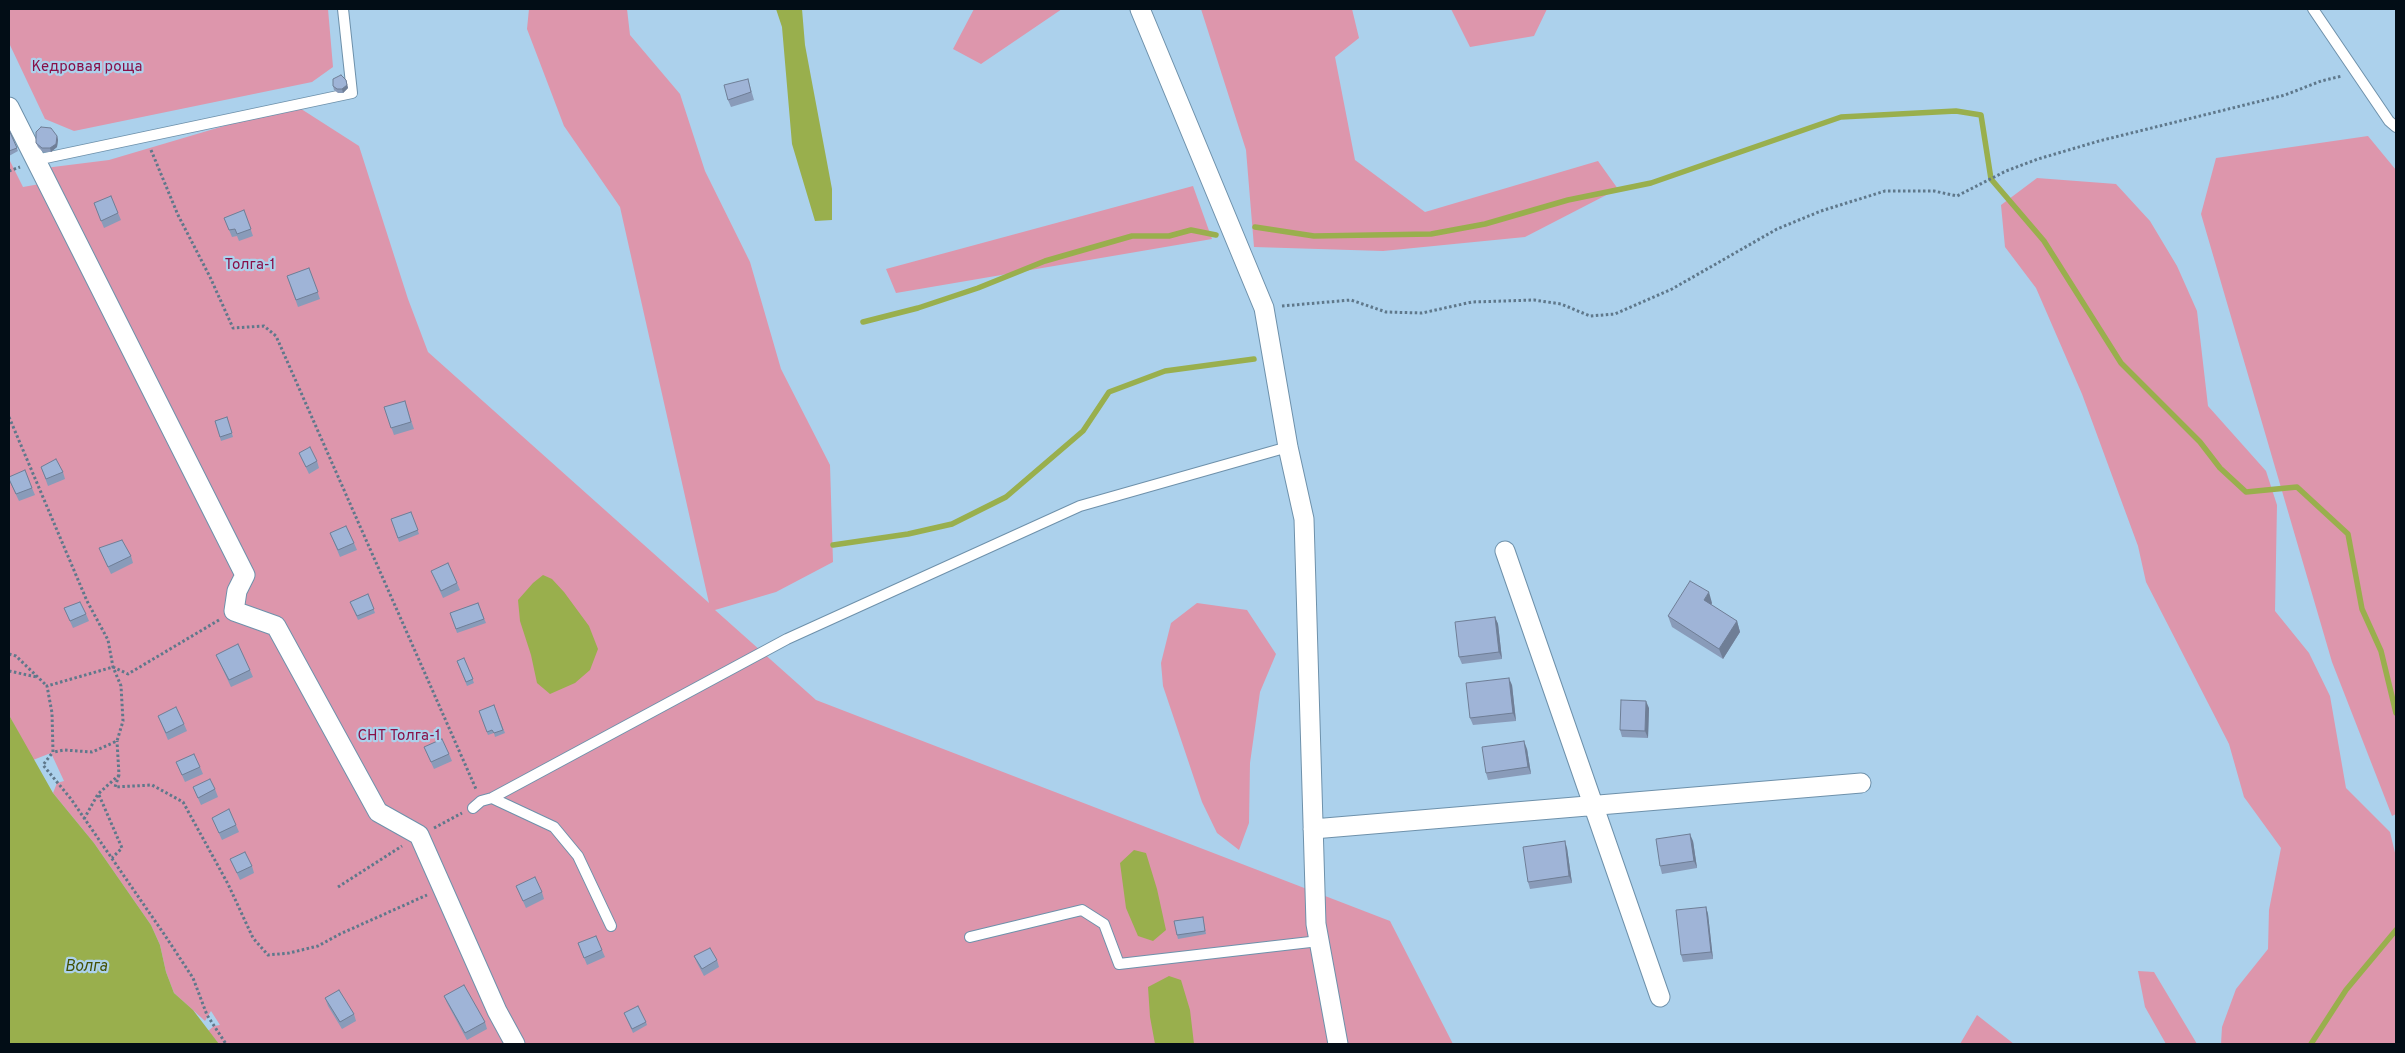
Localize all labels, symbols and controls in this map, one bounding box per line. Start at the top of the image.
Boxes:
park label: Кедровая роща [32,59,142,77]
park label: Толга-1 [225,257,275,275]
park label: СНТ Толга-1 [357,728,441,746]
water label: Волга [65,958,107,978]

